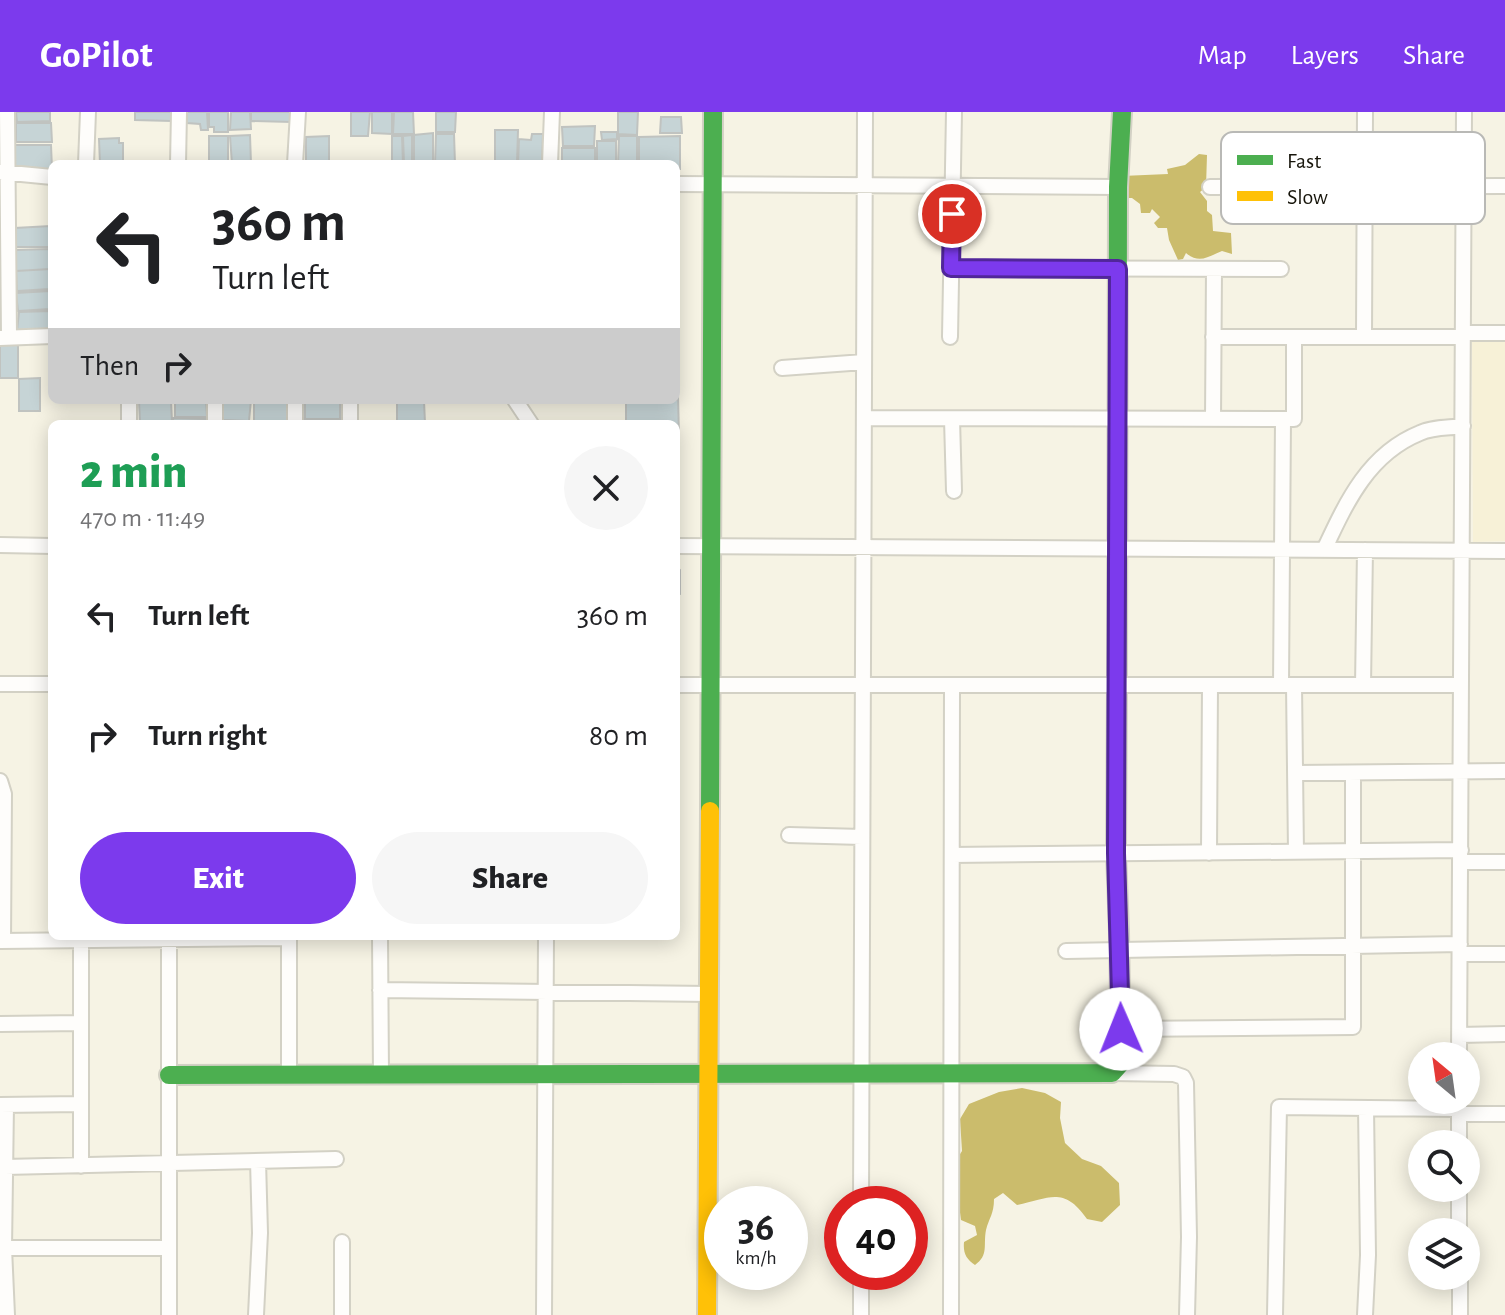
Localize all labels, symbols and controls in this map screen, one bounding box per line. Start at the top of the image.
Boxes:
text: GoPilot [40,37,153,75]
text: Map [1198,42,1247,70]
text: Layers [1291,42,1359,70]
text: Share [1403,42,1465,70]
legend [1221,132,1485,224]
text: Fast [1287,150,1321,172]
pin [918,180,986,248]
text: Slow [1287,186,1328,208]
icon: left [80,192,184,296]
icon: arrive [930,192,974,236]
text: 360 m [212,195,346,251]
text: Turn left [212,260,329,296]
icon: right [155,344,199,388]
text: Then [80,351,139,381]
button: close [564,446,648,530]
text: 2 min [80,449,188,497]
text: 470 m · 11:49 [80,505,205,531]
icon: left [80,594,124,638]
text: Turn left [148,601,249,631]
text: 360 m [577,601,648,631]
icon: right [80,714,124,758]
text: Turn right [148,721,267,751]
text: 80 m [589,721,648,751]
button: Exit [80,832,356,924]
button: Share [372,832,648,924]
position arrow [1079,987,1163,1071]
north arrow [1408,1042,1480,1114]
map controls [1408,1042,1480,1290]
button: search [1408,1130,1480,1202]
speed limit sign: 40 [824,1186,928,1290]
text: 36 [738,1208,774,1248]
button: layers [1408,1218,1480,1290]
text: km/h [735,1248,777,1268]

